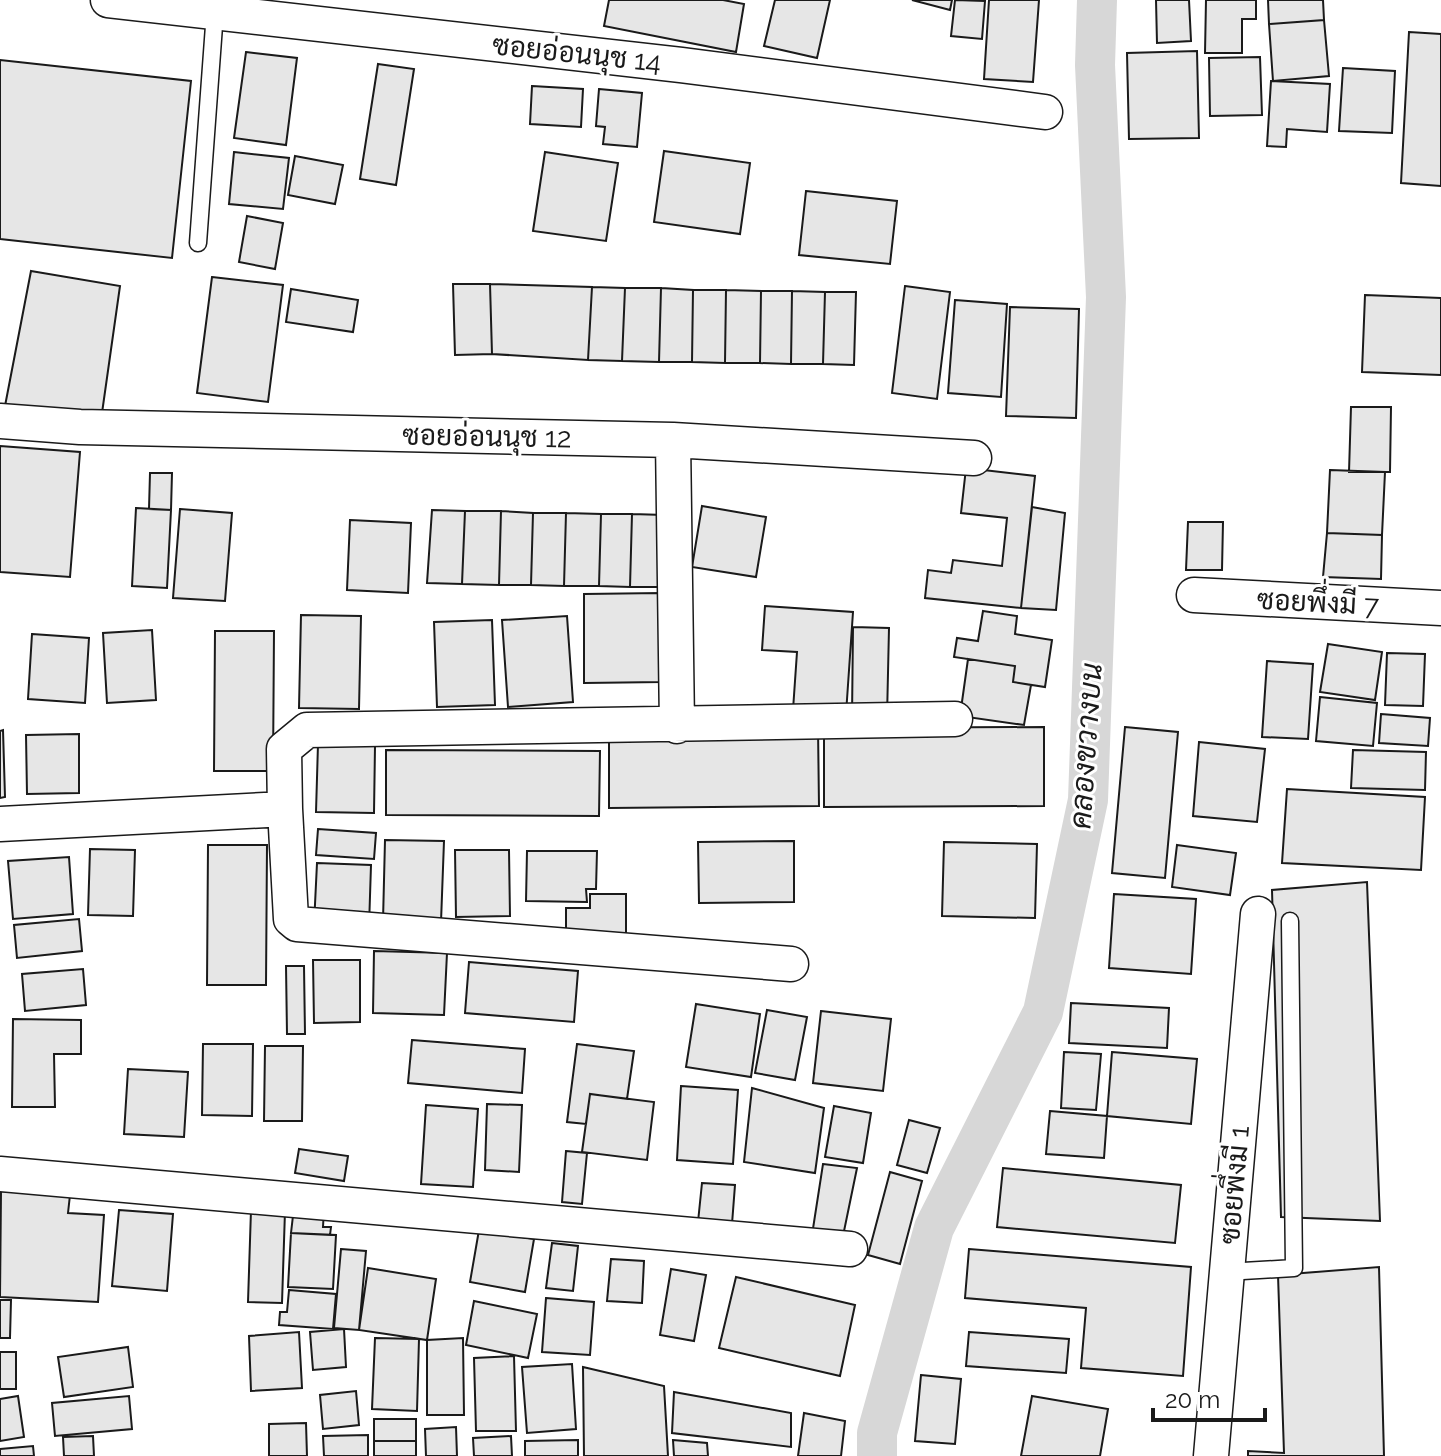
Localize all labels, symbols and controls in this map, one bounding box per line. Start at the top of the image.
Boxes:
street label: ซอยอ่อนนุช 14 [491,27,663,82]
street label: ซอยอ่อนนุช 12 [402,418,572,457]
street label: ซอยพึ่งมี 7 [1256,575,1380,622]
water label: คลองขวางบน [1062,662,1109,830]
street label: ซอยพึ่งมี 1 [1205,1124,1256,1246]
scale bar [1153,1372,1265,1422]
text: 20 m [1165,1385,1220,1414]

